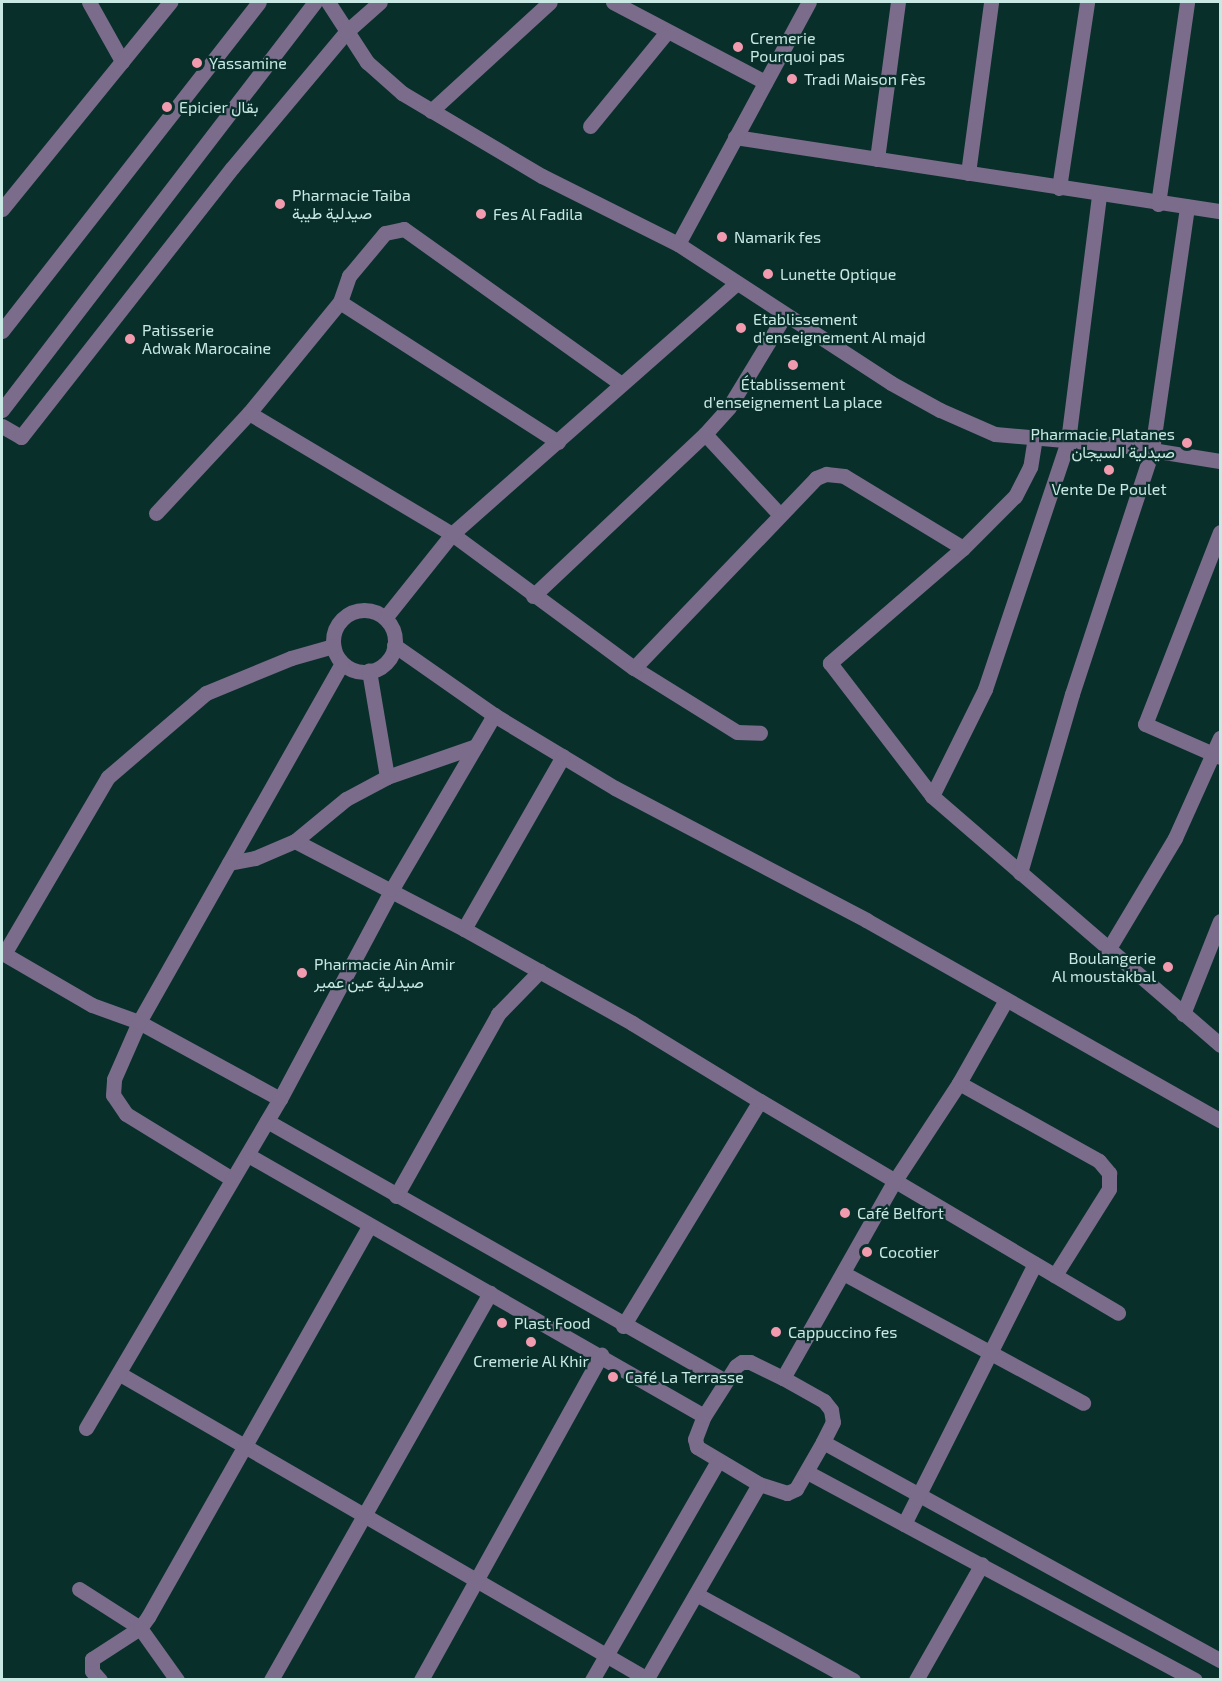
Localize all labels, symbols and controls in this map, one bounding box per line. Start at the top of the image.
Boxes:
place label: Cremerie Pourquoi pas [750,28,845,66]
marker: Cremerie Pourquoi pas [731,40,745,54]
place label: Yassamine [209,53,287,73]
marker: Yassamine [190,56,204,70]
place label: Tradi Maison Fès [804,69,926,89]
marker: Tradi Maison Fès [785,72,799,86]
place label: Epicier بقال [179,97,259,117]
marker: Epicier بقال [160,100,174,114]
place label: Pharmacie Taiba صيدلية طيبة [292,185,411,223]
marker: Pharmacie Taiba صيدلية طيبة [273,197,287,211]
place label: Fes Al Fadila [493,204,584,224]
marker: Fes Al Fadila [474,207,488,221]
place label: Namarik fes [734,227,822,247]
marker: Namarik fes [715,230,729,244]
place label: Lunette Optique [780,264,896,284]
marker: Lunette Optique [761,267,775,281]
place label: Etablissement d'enseignement Al majd [753,309,926,347]
place label: Patisserie Adwak Marocaine [142,320,271,358]
marker: Etablissement d'enseignement Al majd [734,321,748,335]
marker: Patisserie Adwak Marocaine [123,332,137,346]
marker: Établissement d'enseignement La place [786,358,800,372]
place label: Établissement d'enseignement La place [704,374,882,412]
place label: Pharmacie Platanes صيدلية السيجان [1030,424,1175,462]
marker: Pharmacie Platanes صيدلية السيجان [1180,436,1194,450]
marker: Vente De Poulet [1102,463,1116,477]
place label: Vente De Poulet [1051,479,1167,499]
place label: Boulangerie Al moustakbal [1052,948,1156,986]
place label: Pharmacie Ain Amir صيدلية عين عمير [314,954,456,992]
marker: Boulangerie Al moustakbal [1161,960,1175,974]
marker: Pharmacie Ain Amir صيدلية عين عمير [295,966,309,980]
place label: Café Belfort [857,1203,944,1223]
marker: Café Belfort [838,1206,852,1220]
place label: Cocotier [879,1242,939,1262]
marker: Cocotier [860,1245,874,1259]
place label: Plast Food [514,1313,590,1333]
marker: Plast Food [495,1316,509,1330]
place label: Cappuccino fes [788,1322,898,1342]
marker: Cappuccino fes [769,1325,783,1339]
marker: Cremerie Al Khir [524,1335,538,1349]
place label: Cremerie Al Khir [473,1351,589,1371]
place label: Café La Terrasse [625,1367,744,1387]
marker: Café La Terrasse [606,1370,620,1384]

